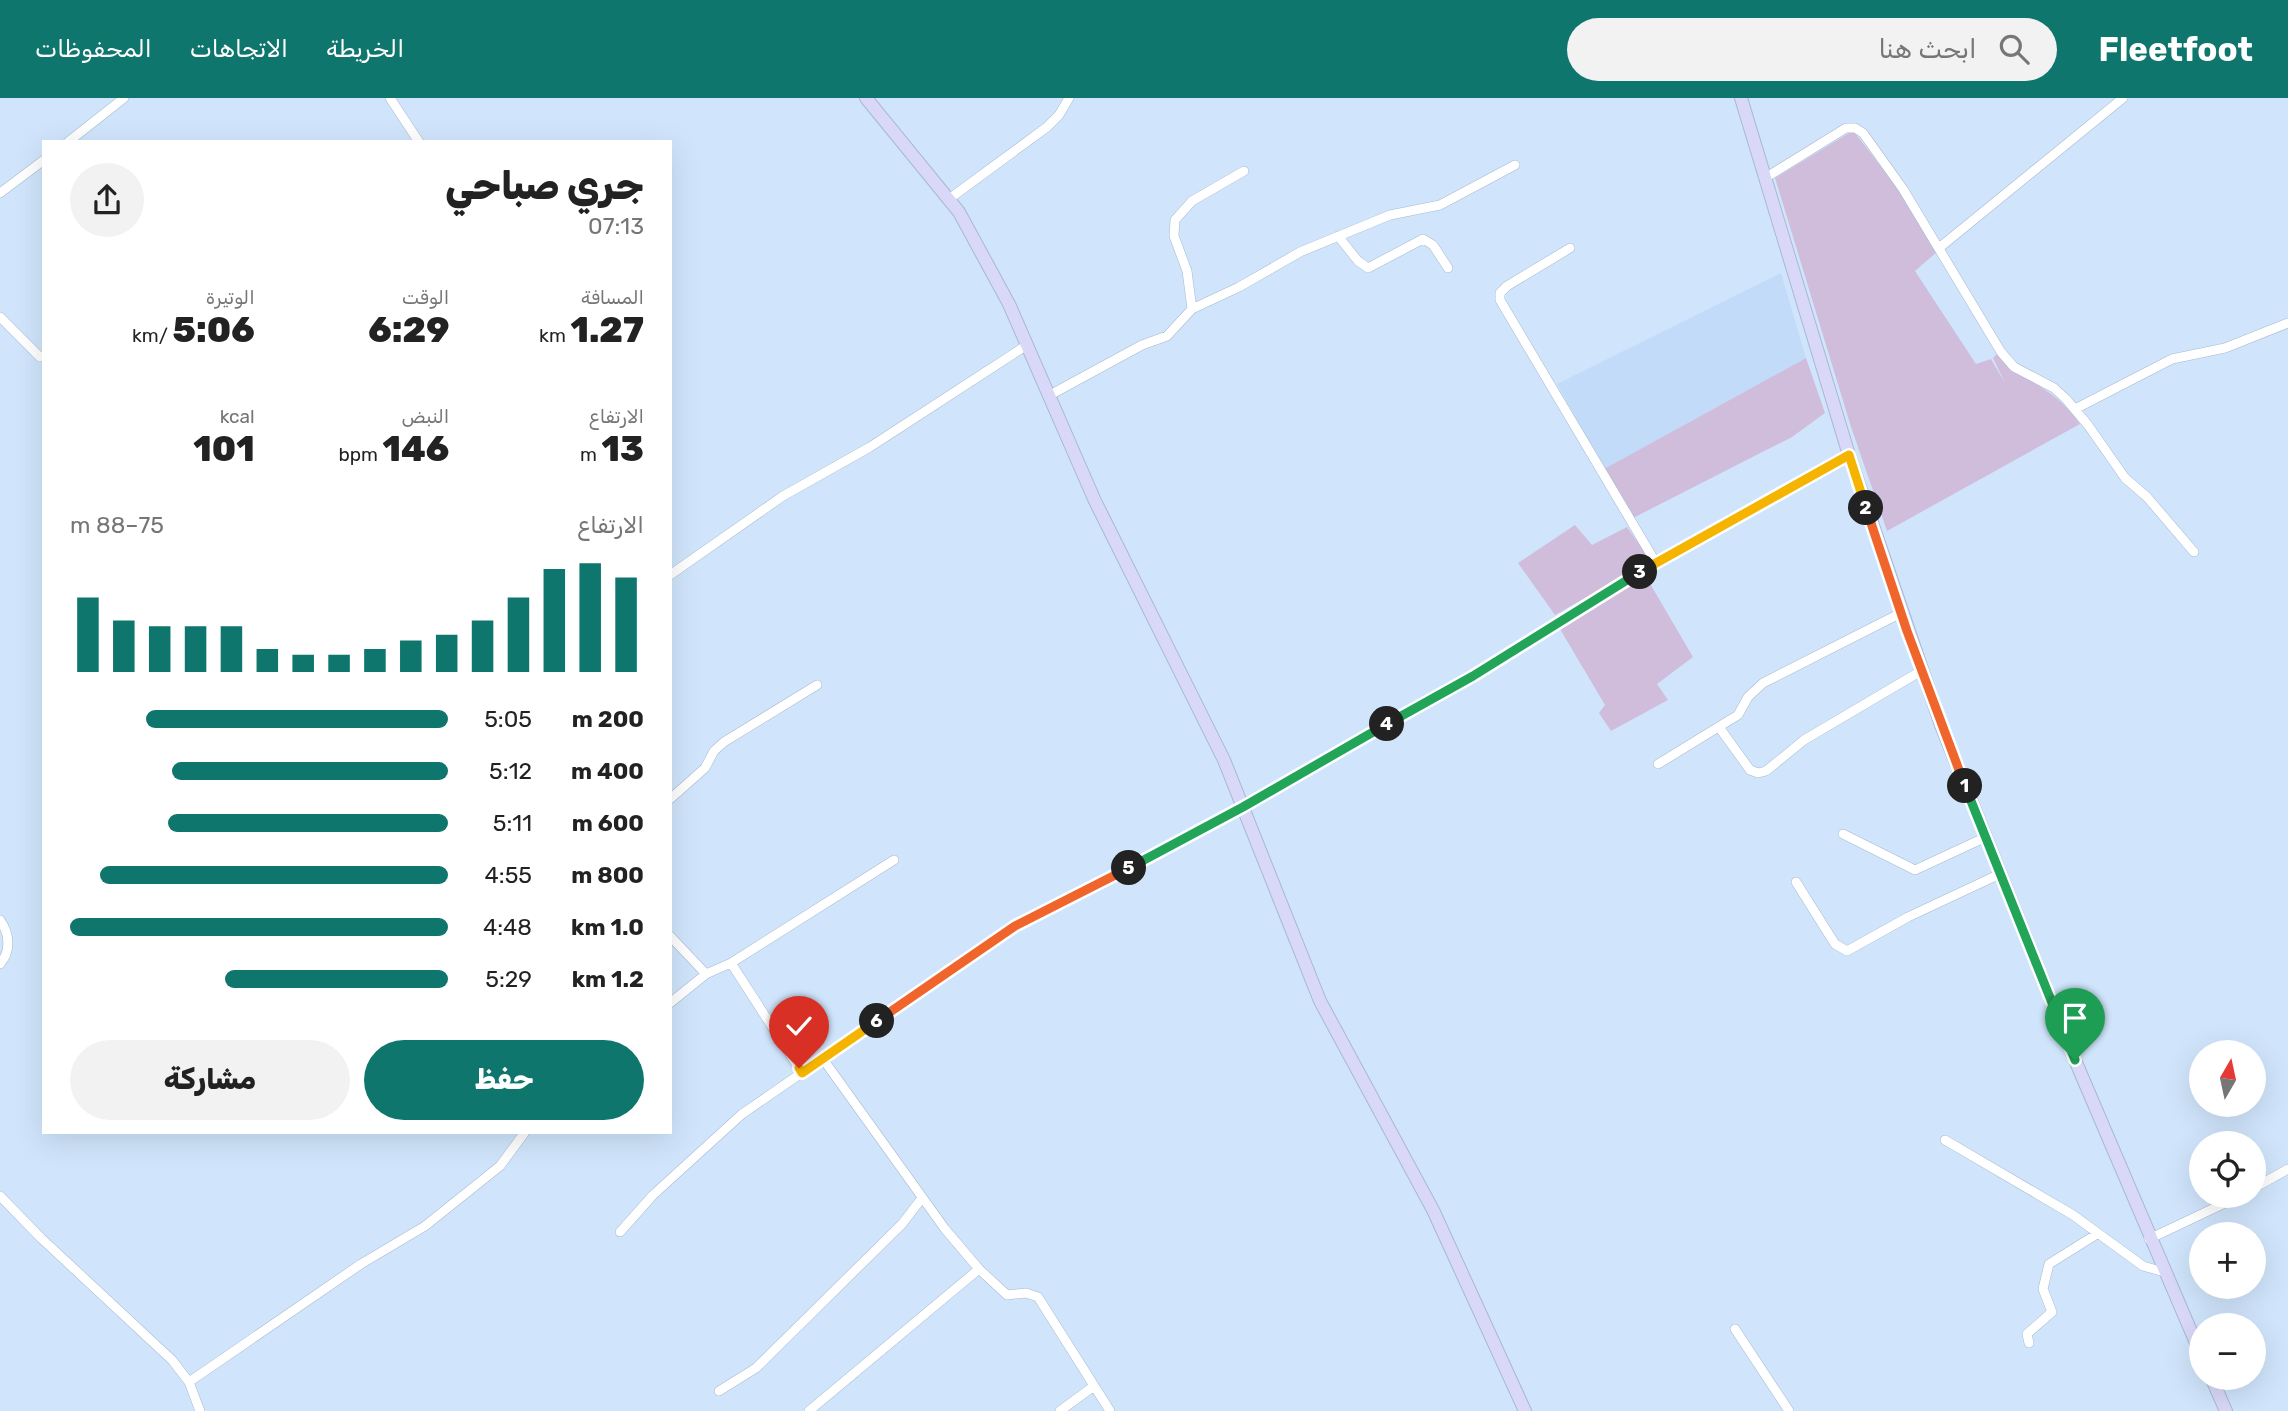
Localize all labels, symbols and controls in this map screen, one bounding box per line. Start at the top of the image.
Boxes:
search box [1567,18,2057,81]
icon: search [1995,30,2033,68]
text: Fleetfoot [2099,30,2253,69]
text: ابحث هنا [1878,34,1977,65]
text: المحفوظات [35,35,152,63]
text: الاتجاهات [190,35,288,63]
text: الخريطة [326,35,404,63]
button: share [70,163,144,237]
text: جري صباحي [445,163,644,209]
text: 07:13 [588,212,644,240]
text: الوتيرة [206,286,255,309]
text: الوقت [402,286,449,309]
text: المسافة [581,286,644,309]
text: 5:06 [173,309,255,351]
text: 6:29 [368,309,449,351]
text: 1.27 [570,309,644,351]
text: /km [132,324,173,347]
text: km [539,324,570,347]
text: kcal [220,405,255,428]
text: النبض [401,405,449,428]
text: الارتفاع [589,405,644,428]
text: 101 [193,428,255,470]
text: 146 [383,428,449,470]
text: 13 [602,428,644,470]
text: bpm [338,443,383,466]
text: m [580,443,602,466]
pin: 2 [1848,490,1884,526]
text: 2 [1859,496,1872,519]
text: 75–88 m [70,511,164,539]
text: الارتفاع [578,511,644,539]
pin: 3 [1622,554,1658,589]
text: 3 [1633,560,1646,583]
text: 5:05 [484,705,532,733]
text: 200 m [572,705,644,733]
pin: 4 [1370,706,1404,742]
text: 4 [1380,712,1393,735]
text: 5:12 [489,757,532,785]
text: 400 m [571,757,644,785]
pin: 1 [1948,768,1982,804]
text: 1 [1960,774,1969,797]
text: 5:11 [493,809,532,837]
text: 600 m [572,809,644,837]
pin: 5 [1112,850,1146,886]
text: 5 [1122,856,1135,879]
text: 4:55 [485,861,532,889]
text: 800 m [571,861,644,889]
text: 4:48 [483,913,532,941]
text: 1.0 km [571,913,644,941]
text: 5:29 [485,965,532,993]
text: 1.2 km [572,965,644,993]
pin [2045,988,2105,1060]
pin [769,996,829,1068]
icon: arrive [2056,999,2094,1037]
pin: 6 [860,1004,894,1038]
icon: check [780,1007,818,1045]
text: 6 [870,1009,883,1032]
button: مشاركة [70,1040,350,1120]
button: حفظ [364,1040,644,1120]
north arrow [2189,1040,2266,1116]
map controls [2189,1040,2266,1390]
button: locate [2189,1131,2266,1208]
button: + [2189,1222,2266,1299]
button: − [2189,1313,2266,1390]

